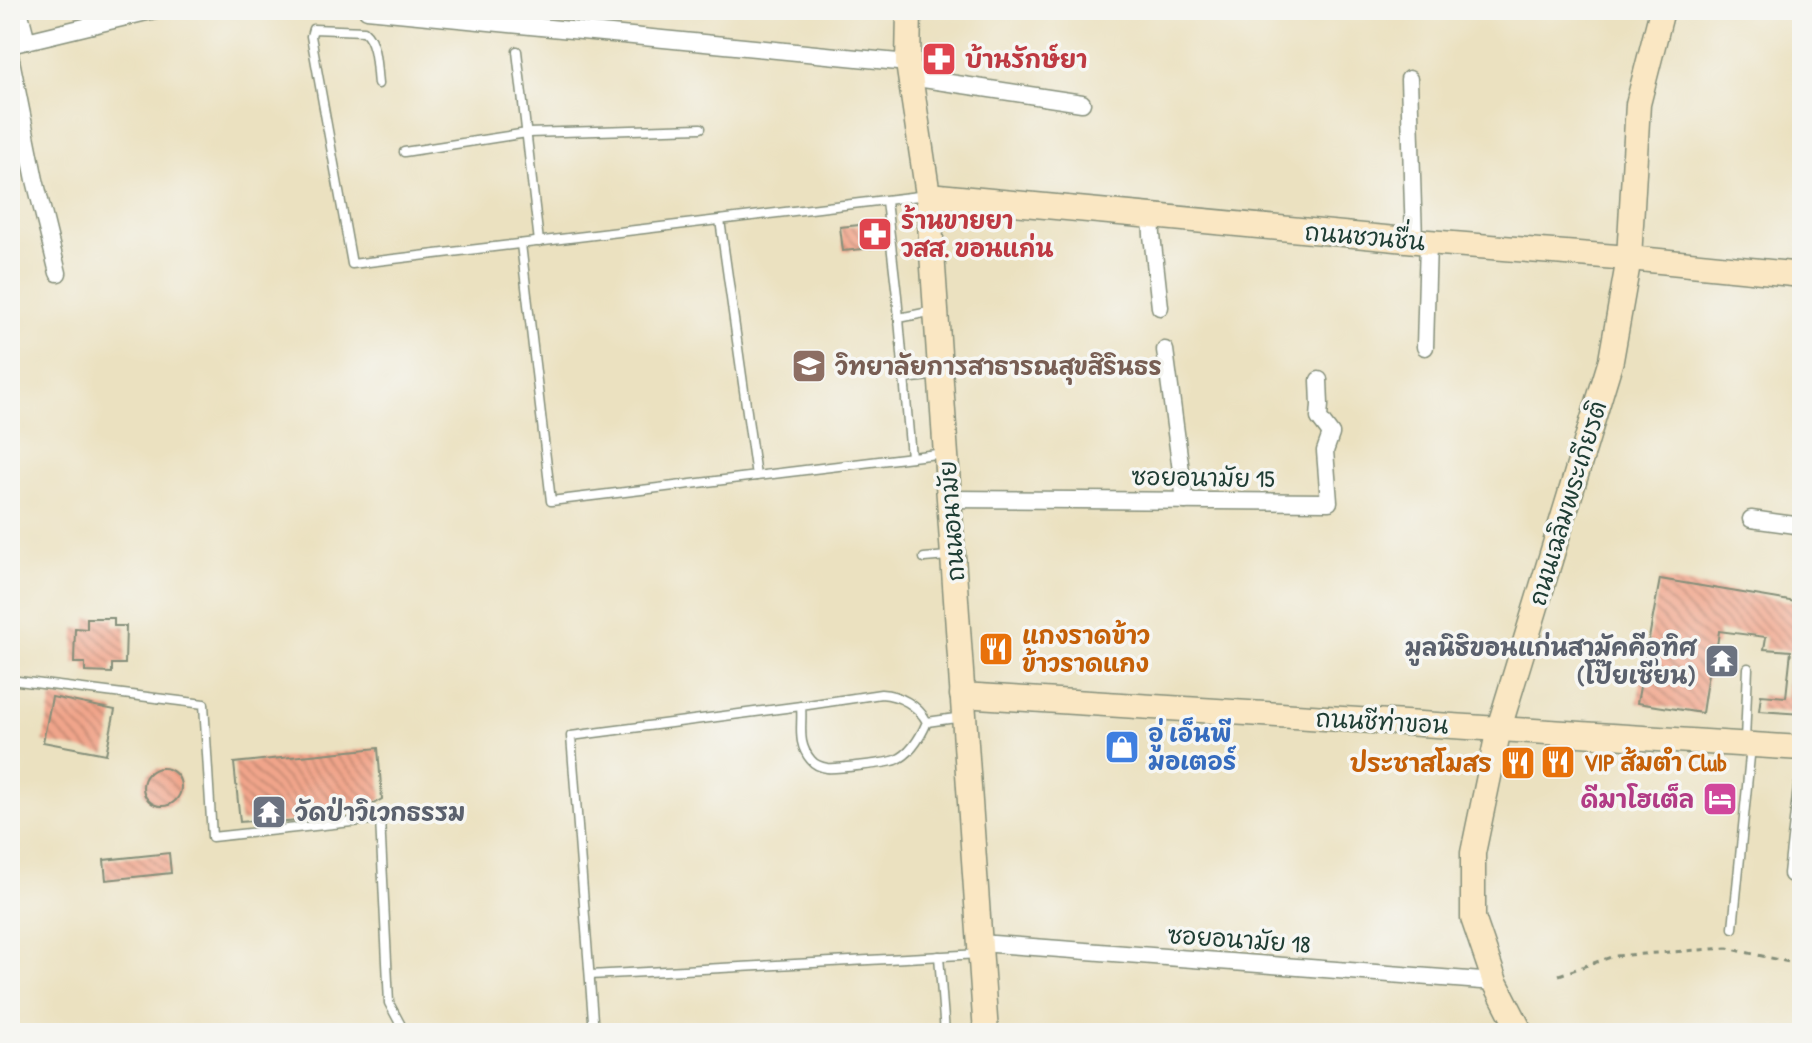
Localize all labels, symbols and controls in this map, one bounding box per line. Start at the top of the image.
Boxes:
pharmacy icon: บ้านรักษ์ยา [920,40,958,78]
place label: บ้านรักษ์ยา [965,43,1087,75]
place label: ร้านขายยา วสส. ขอนแก่น [901,204,1054,264]
street label: ถนนชวนชื่น [1303,210,1427,257]
pharmacy icon: ร้านขายยา วสส. ขอนแก่น [856,215,894,253]
school or university icon: วิทยาลัยการสาธารณสุขสิรินธร [790,347,828,385]
place label: วิทยาลัยการสาธารณสุขสิรินธร [835,350,1162,385]
street label: ถนนเฉลิมพระเกียรติ [1521,397,1613,609]
street label: ถนนอนามัย [931,460,971,582]
street label: ซอยอนามัย 15 [1131,460,1275,494]
place label: แกงราดข้าว ข้าวราดแกง [1022,619,1150,679]
restaurant icon: แกงราดข้าว ข้าวราดแกง [977,630,1015,668]
place label: มูลนิธิขอนแก่นสามัคคีอุทิศ (โป๊ยเซียน) [1405,631,1698,691]
temple icon: มูลนิธิขอนแก่นสามัคคีอุทิศ (โป๊ยเซียน) [1703,642,1741,680]
street label: ถนนชีท่าขอน [1315,702,1449,740]
place label: อู่ เอ็นพี มอเตอร์ [1148,717,1237,777]
shop icon: อู่ เอ็นพี มอเตอร์ [1103,728,1141,766]
restaurant icon: VIP ส้มตำ Club [1539,743,1577,781]
restaurant icon: ประชาสโมสร [1499,744,1537,782]
place label: VIP ส้มตำ Club [1584,746,1727,778]
place label: ประชาสโมสร [1350,747,1492,779]
hotel icon: ดีมาโฮเต็ล [1701,780,1739,818]
place label: ดีมาโฮเต็ล [1580,783,1694,815]
temple icon: วัดป่าวิเวกธรรม [250,793,288,831]
place label: วัดป่าวิเวกธรรม [295,796,465,828]
street label: ซอยอนามัย 18 [1166,918,1312,960]

